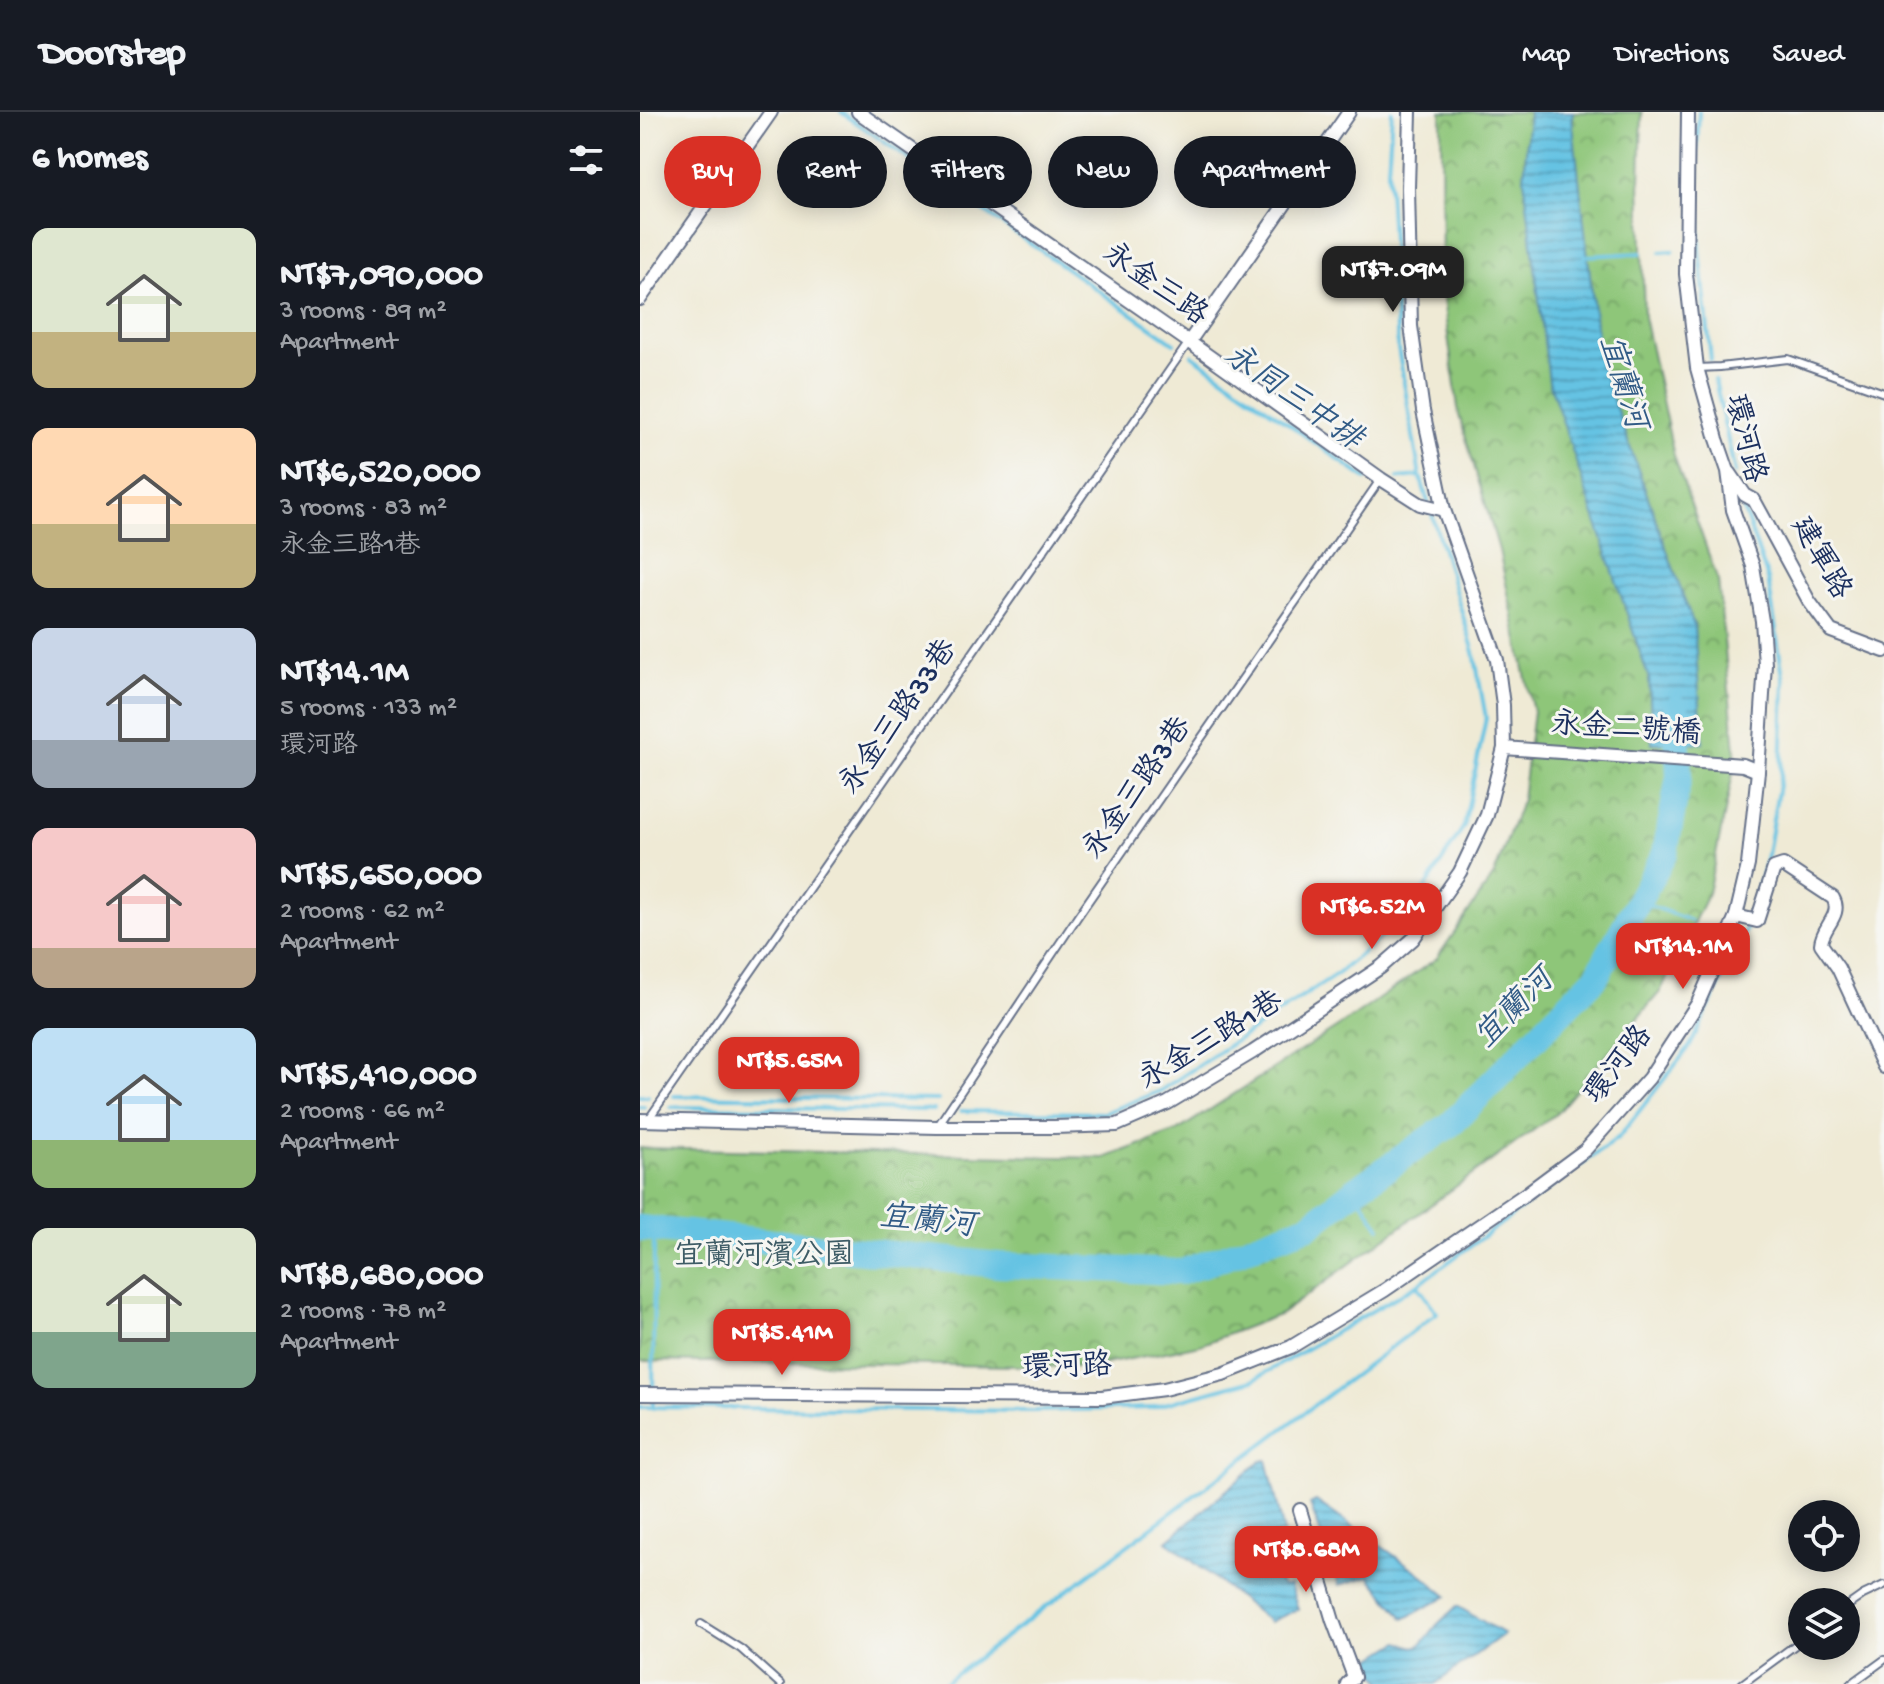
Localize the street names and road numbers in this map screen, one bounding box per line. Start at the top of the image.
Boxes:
street label: 永金三路 [1095,236,1214,335]
street label: 環河路 [1715,391,1773,487]
street label: 建軍路 [1781,510,1858,607]
street label: 永金三路33巷 [832,633,966,802]
street label: 永金二號橋 [1550,706,1702,754]
street label: 永金三路3巷 [1076,710,1201,867]
street label: 永金三路1巷 [1132,984,1290,1099]
street label: 環河路 [1577,1019,1661,1112]
street label: 環河路 [1021,1348,1113,1388]

